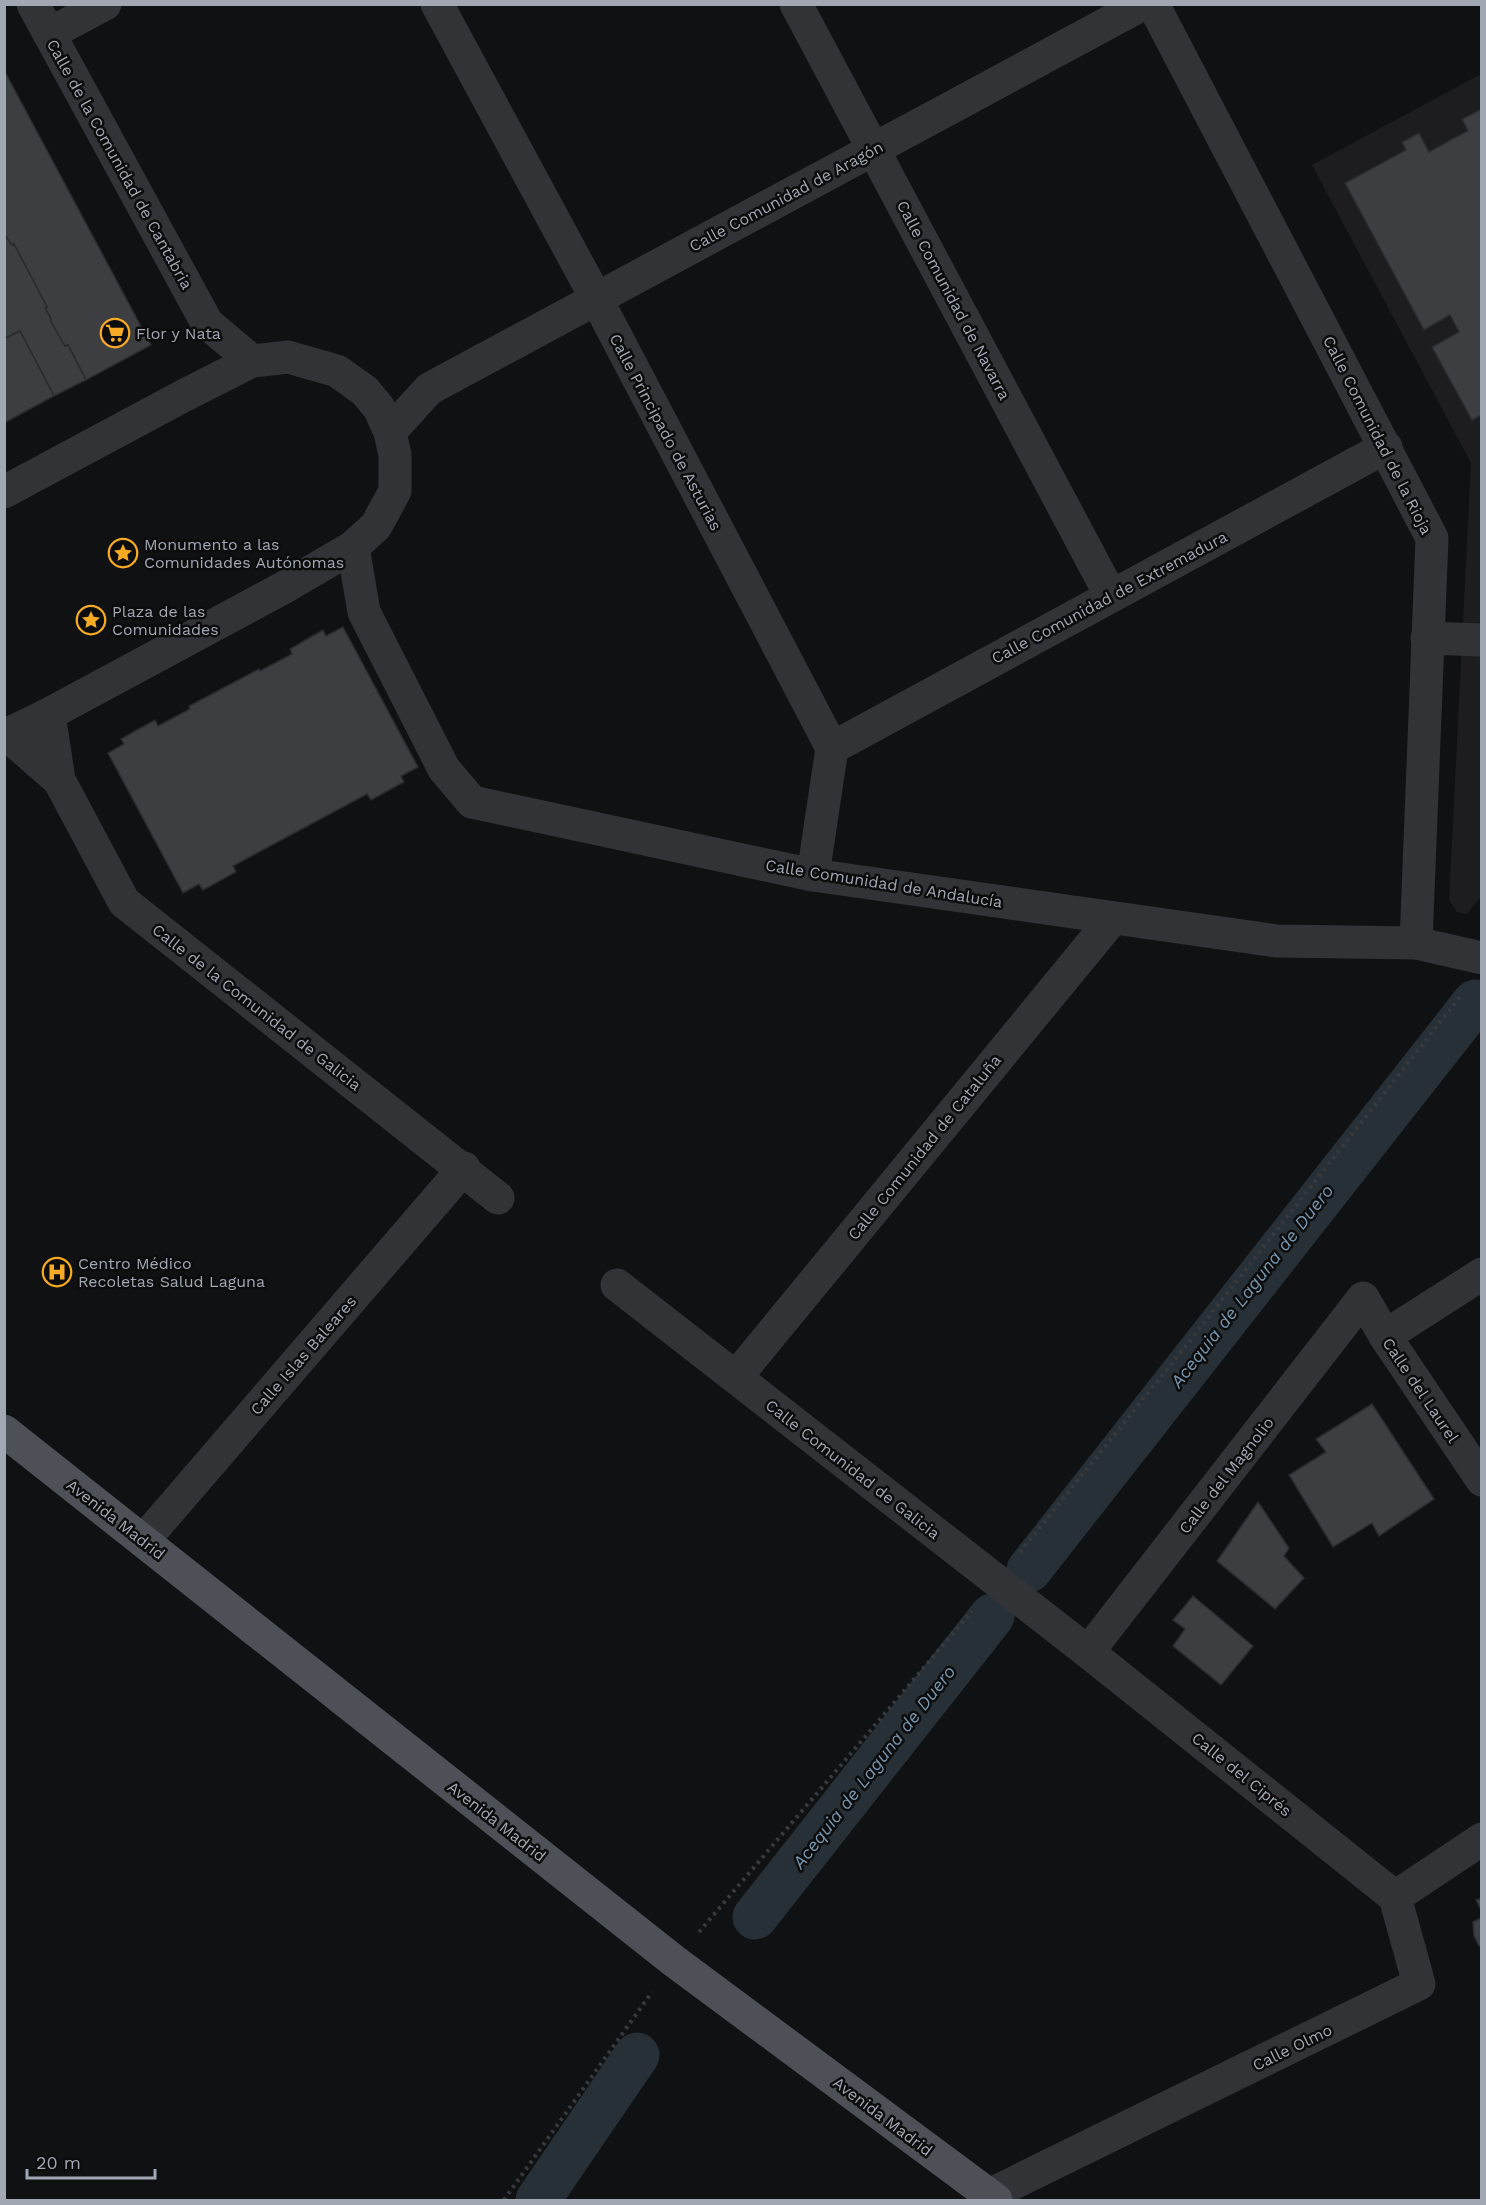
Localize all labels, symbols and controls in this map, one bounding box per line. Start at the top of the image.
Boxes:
street label: Calle de la Comunidad de Cantabria [43,36,196,293]
street label: Calle Comunidad de Aragón [686,137,886,256]
street label: Calle Comunidad de Navarra [893,197,1014,403]
supermarket icon: Flor y Nata [99,317,131,349]
place label: Flor y Nata [136,324,221,343]
street label: Calle Principado de Asturias [605,331,726,534]
street label: Calle Comunidad de la Rioja [1319,333,1436,538]
street label: Calle Comunidad de Extremadura [988,527,1230,668]
place label: Monumento a las Comunidades Autónomas [144,535,344,572]
place icon: Monumento a las Comunidades Autónomas [107,537,139,569]
place label: Plaza de las Comunidades [112,602,219,639]
place icon: Plaza de las Comunidades [75,604,107,636]
street label: Calle Comunidad de Andalucía [764,855,1004,912]
street label: Calle de la Comunidad de Galicia [149,920,365,1095]
street label: Calle Comunidad de Cataluña [844,1051,1005,1244]
water label: Acequia de Laguna de Duero [1165,1180,1337,1392]
place label: Centro Médico Recoletas Salud Laguna [78,1254,265,1291]
hospital icon: Centro Médico Recoletas Salud Laguna [41,1256,73,1288]
street label: Calle Islas Baleares [246,1292,360,1419]
street label: Calle del Laurel [1378,1334,1463,1446]
street label: Calle Comunidad de Galicia [762,1395,944,1543]
street label: Calle del Magnolio [1175,1413,1278,1537]
street label: Avenida Madrid [63,1475,169,1564]
water label: Acequia de Laguna de Duero [787,1661,959,1873]
street label: Calle del Ciprés [1188,1728,1295,1820]
street label: Avenida Madrid [444,1777,550,1866]
street label: Calle Olmo [1249,2020,1335,2075]
street label: Avenida Madrid [829,2073,936,2160]
scale bar [27,2142,154,2180]
text: 20 m [36,2152,81,2173]

